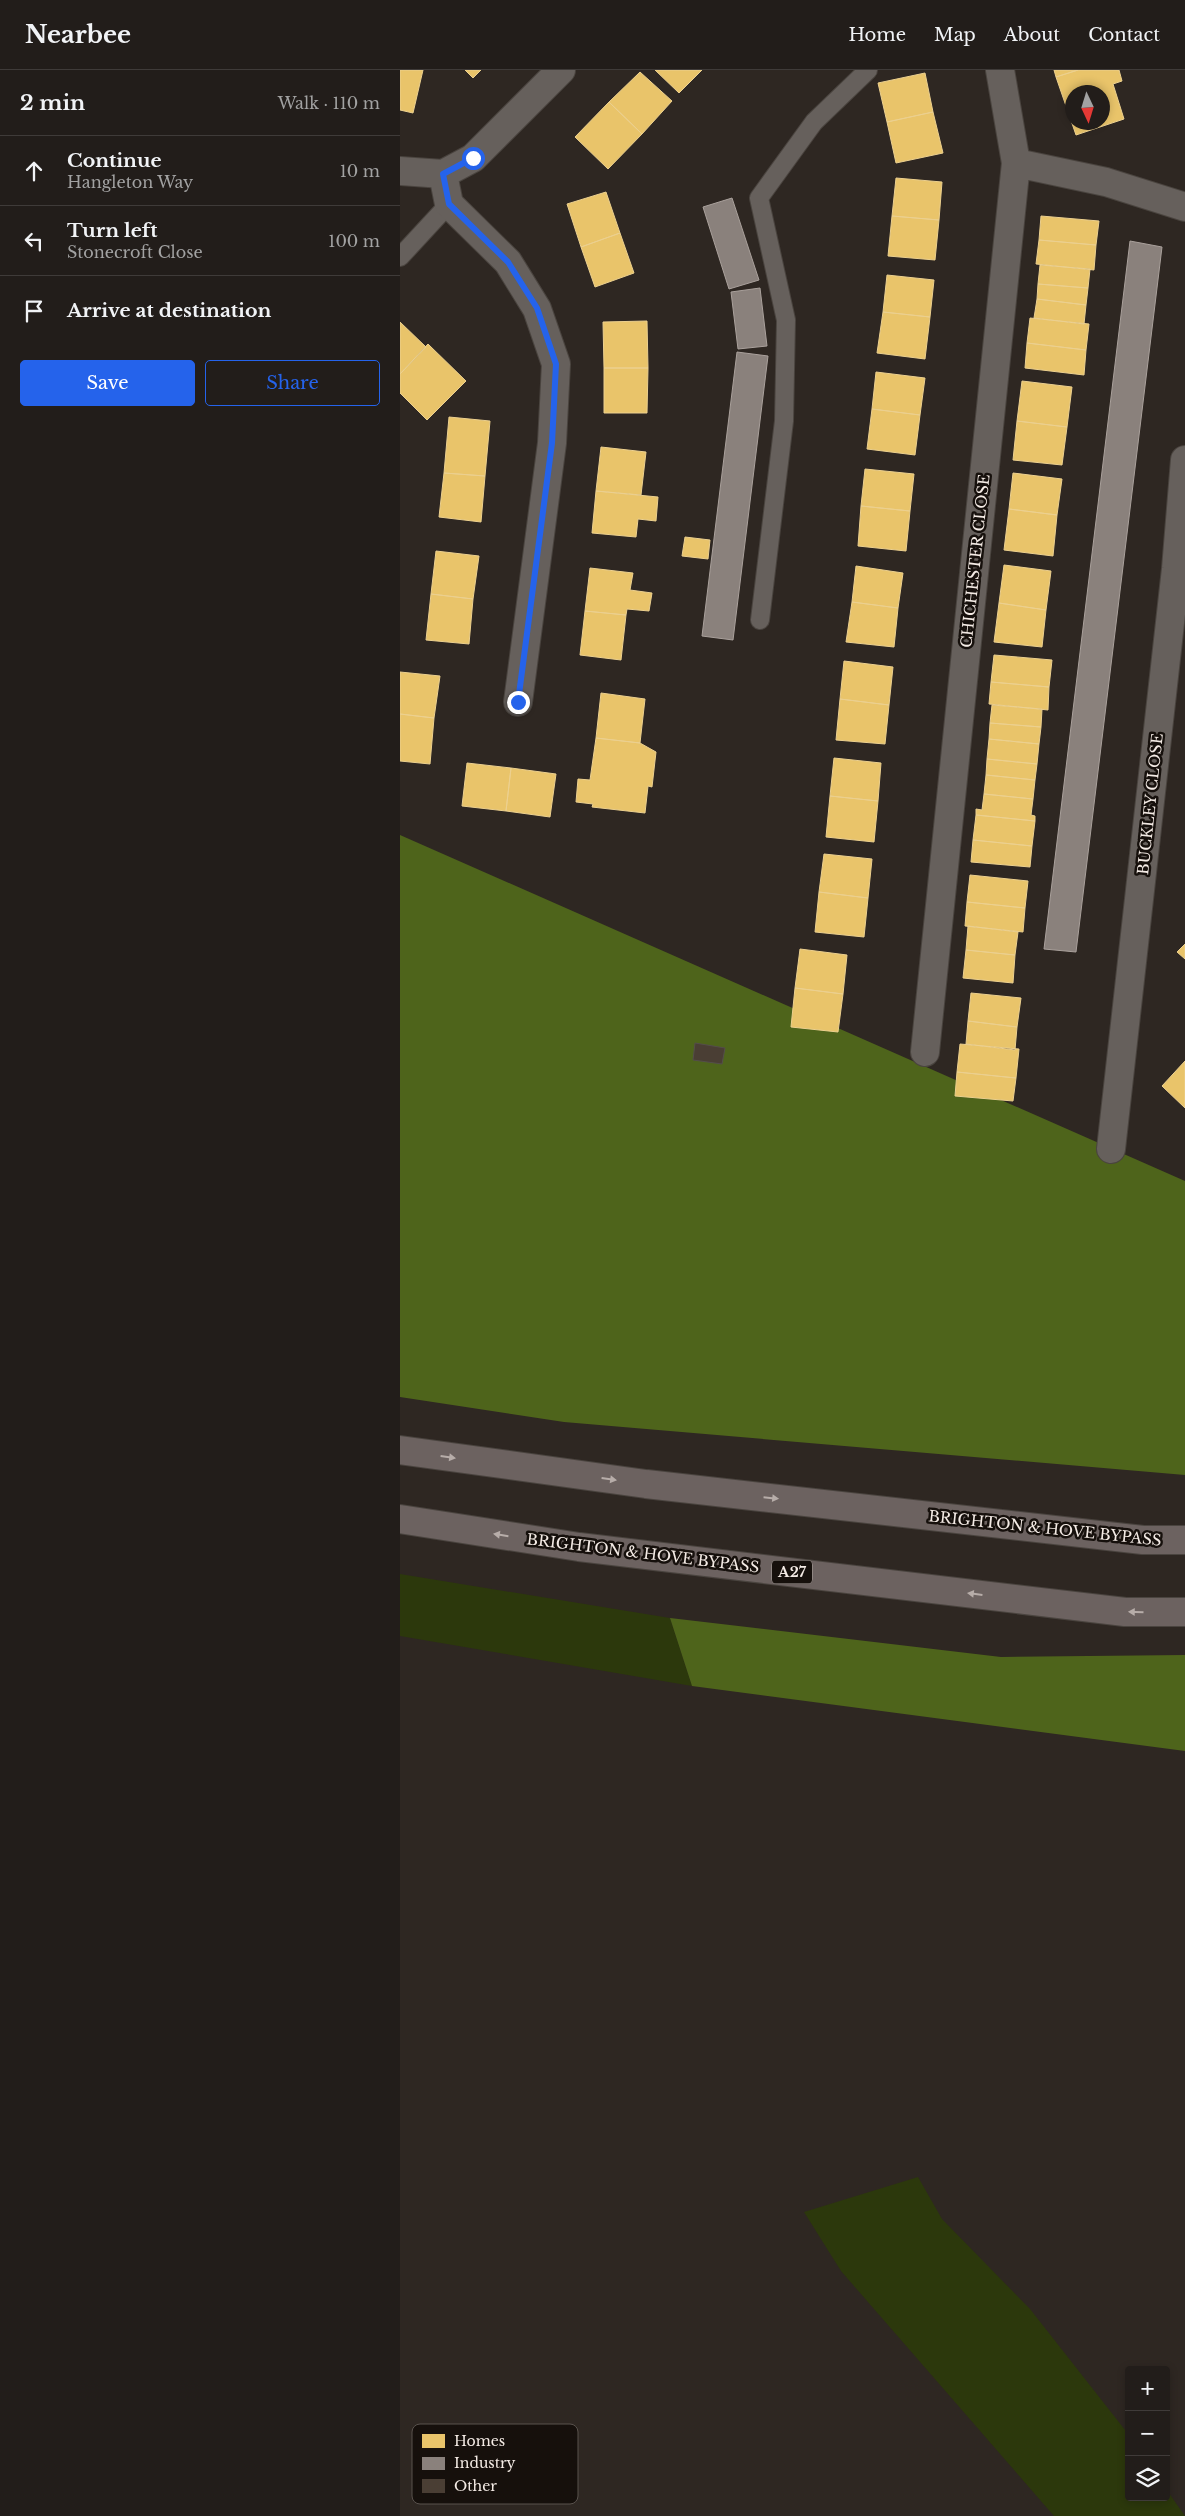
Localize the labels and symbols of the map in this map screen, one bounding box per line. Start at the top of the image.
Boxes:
north arrow [1065,85,1110,130]
route start [462,147,485,170]
street label: CHICHESTER CLOSE [956,473,994,649]
route end [507,691,530,714]
street label: BUCKLEY CLOSE [1133,732,1167,876]
one-way arrow [441,1453,457,1461]
one-way arrow [602,1476,618,1484]
one-way arrow [763,1494,779,1502]
street label: BRIGHTON & HOVE BYPASS [928,1506,1162,1550]
street label: BRIGHTON & HOVE BYPASS [526,1529,760,1577]
one-way arrow [493,1531,509,1539]
road number: A27 [772,1560,812,1584]
one-way arrow [967,1590,983,1598]
one-way arrow [1128,1608,1144,1616]
legend [412,2424,578,2504]
text: Homes [454,2432,505,2450]
text: Industry [454,2454,516,2472]
text: Other [454,2477,497,2495]

